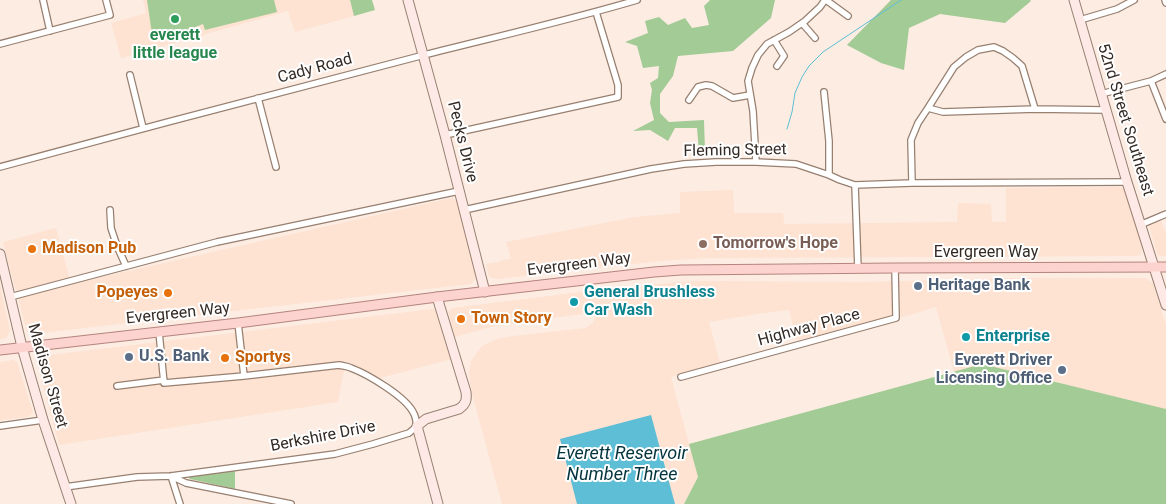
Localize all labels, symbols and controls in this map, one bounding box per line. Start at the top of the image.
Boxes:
marker: everett little league [169,13,181,25]
place label: everett little league [133,26,217,64]
street label: 52nd Street Southeast [1093,42,1157,198]
street label: Cady Road [276,50,354,88]
street label: Pecks Drive [443,99,481,185]
street label: Fleming Street [683,141,787,161]
place label: Tomorrow's Hope [713,234,838,254]
marker: Tomorrow's Hope [697,238,709,250]
place label: Madison Pub [42,239,136,259]
marker: Madison Pub [26,243,38,255]
street label: Evergreen Way [934,243,1038,263]
street label: Evergreen Way [526,249,632,281]
place label: Heritage Bank [928,276,1030,296]
marker: Heritage Bank [912,280,924,292]
place label: Popeyes [96,283,158,303]
place label: General Brushless Car Wash [584,283,715,321]
marker: Popeyes [162,287,174,299]
marker: General Brushless Car Wash [568,296,580,308]
street label: Evergreen Way [125,299,231,329]
street label: Highway Place [756,305,862,351]
place label: Town Story [471,309,551,329]
marker: Town Story [455,313,467,325]
street label: Madison Street [23,321,71,431]
place label: Enterprise [976,327,1050,347]
marker: Enterprise [960,331,972,343]
place label: U.S. Bank [139,347,209,367]
place label: Sportys [235,348,291,368]
marker: U.S. Bank [123,351,135,363]
place label: Everett Driver Licensing Office [936,351,1052,389]
marker: Sportys [219,352,231,364]
marker: Everett Driver Licensing Office [1056,364,1068,376]
street label: Berkshire Drive [269,417,377,457]
water label: Everett Reservoir Number Three [557,443,687,486]

